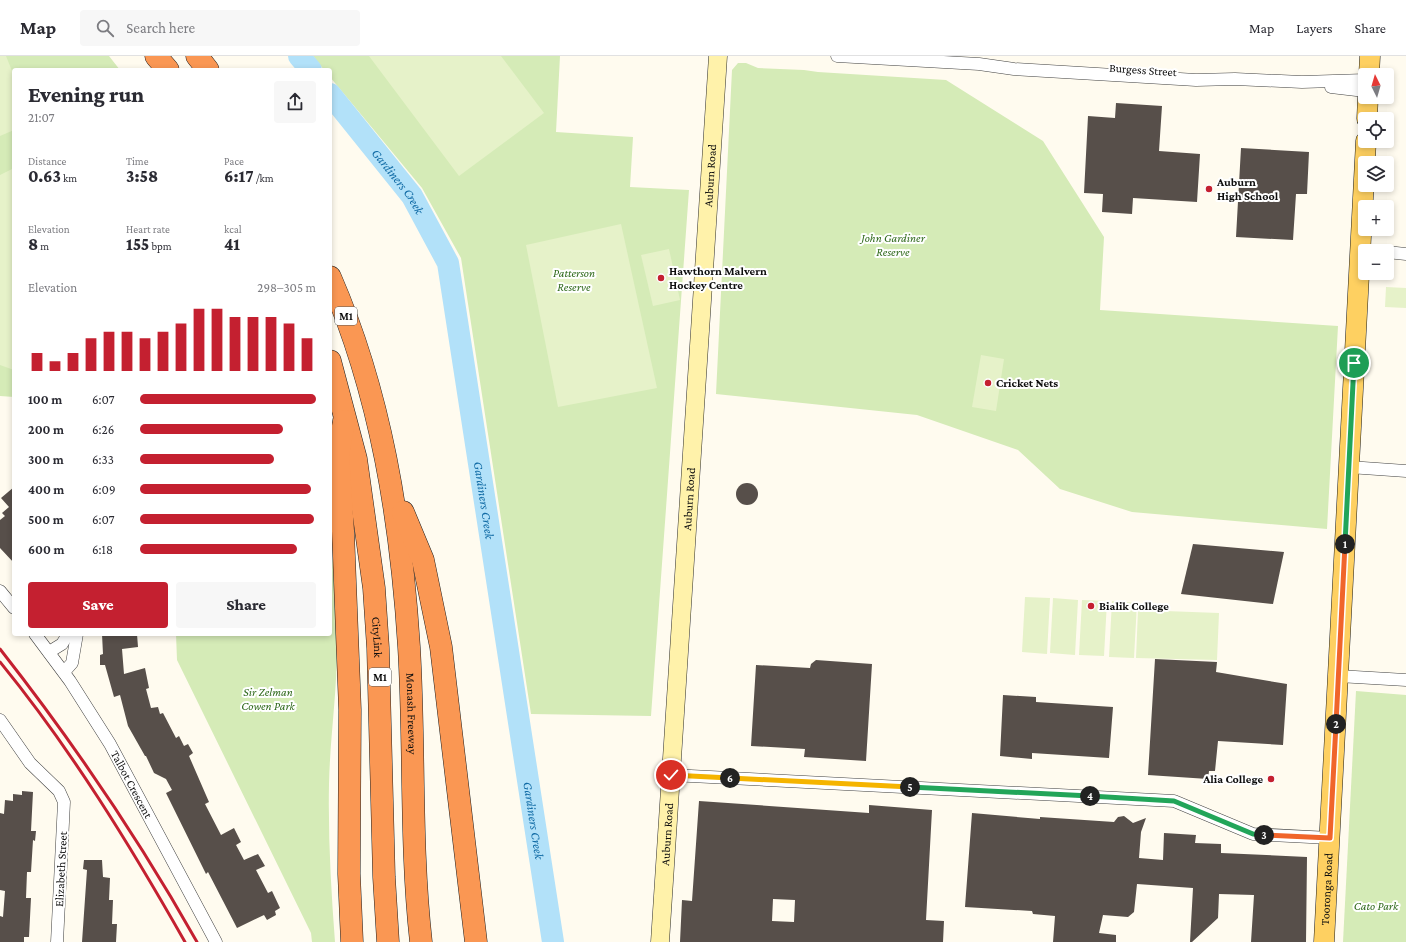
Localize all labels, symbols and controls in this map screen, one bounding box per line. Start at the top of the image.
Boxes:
search box [80,10,360,46]
text: Map [20,17,56,38]
icon: search [94,17,116,39]
text: Search here [126,20,195,36]
text: Map [1249,20,1274,36]
text: Layers [1296,20,1333,36]
text: Share [1355,20,1386,36]
street label: Burgess Street [1109,61,1178,79]
north arrow [1358,68,1394,104]
map controls [1358,68,1394,280]
button: share [274,81,316,123]
text: Evening run [28,82,144,107]
text: 21:07 [28,110,55,125]
button: locate [1358,112,1394,148]
street label: Auburn Road [701,143,719,208]
water label: Gardiners Creek [369,146,428,218]
text: Distance [28,155,66,167]
text: Time [126,155,149,167]
text: Pace [224,155,244,167]
button: layers [1358,156,1394,192]
text: 0.63 [28,167,61,186]
text: 3:58 [126,167,158,186]
text: 6:17 [224,167,254,186]
text: km [61,172,77,184]
text: /km [254,172,274,184]
place label: Auburn High School [1216,175,1279,203]
marker: Auburn High School [1204,184,1214,194]
button: + [1358,200,1394,236]
text: Elevation [28,223,70,235]
text: Heart rate [126,223,170,235]
text: kcal [224,223,242,235]
park label: John Gardiner Reserve [859,231,926,259]
text: 8 [28,235,38,254]
text: 155 [126,235,149,254]
text: 41 [224,235,240,254]
text: m [38,240,49,252]
text: bpm [149,240,172,252]
button: − [1358,244,1394,280]
place label: Hawthorn Malvern Hockey Centre [669,264,767,292]
park label: Patterson Reserve [553,266,595,294]
marker: Hawthorn Malvern Hockey Centre [656,273,666,283]
text: Elevation [28,280,77,295]
text: 298–305 m [257,280,316,295]
road number: M1 [335,307,357,325]
pin [1337,346,1371,380]
icon: arrive [1343,352,1365,374]
place label: Cricket Nets [996,376,1058,390]
marker: Cricket Nets [983,378,993,388]
text: 100 m [28,392,62,407]
text: 6:07 [92,392,115,407]
text: 200 m [28,422,64,437]
text: 6:26 [92,422,114,437]
text: 300 m [28,452,64,467]
text: 6:33 [92,452,114,467]
water label: Gardiners Creek [471,461,498,541]
street label: Auburn Road [680,466,698,531]
text: 400 m [28,482,64,497]
text: 6:09 [92,482,116,497]
text: 500 m [28,512,64,527]
text: 6:07 [92,512,115,527]
pin: 1 [1335,534,1355,554]
text: 1 [1343,538,1347,550]
text: 600 m [28,542,64,557]
text: 6:18 [92,542,113,557]
button: Save [28,582,168,628]
button: Share [176,582,316,628]
place label: Bialik College [1099,599,1169,613]
marker: Bialik College [1086,601,1096,611]
street label: CityLink [369,616,385,658]
road number: M1 [369,668,391,686]
street label: Monash Freeway [403,673,419,755]
park label: Sir Zelman Cowen Park [241,685,295,713]
pin: 2 [1326,714,1346,734]
text: 2 [1333,718,1339,730]
street label: Talbot Crescent [108,748,156,822]
pin [654,758,688,792]
icon: check [660,764,682,786]
pin: 6 [720,768,740,788]
text: 6 [727,772,733,784]
place label: Alia College [1202,772,1263,786]
marker: Alia College [1266,774,1276,784]
pin: 5 [900,777,920,797]
water label: Gardiners Creek [520,781,547,862]
text: 5 [907,781,913,793]
pin: 4 [1080,786,1100,806]
text: 4 [1087,790,1093,802]
street label: Auburn Road [658,802,676,866]
pin: 3 [1254,825,1274,845]
text: 3 [1261,829,1267,841]
street label: Elizabeth Street [52,830,70,907]
street label: Tooronga Road [1318,852,1336,926]
park label: Cato Park [1354,899,1399,913]

